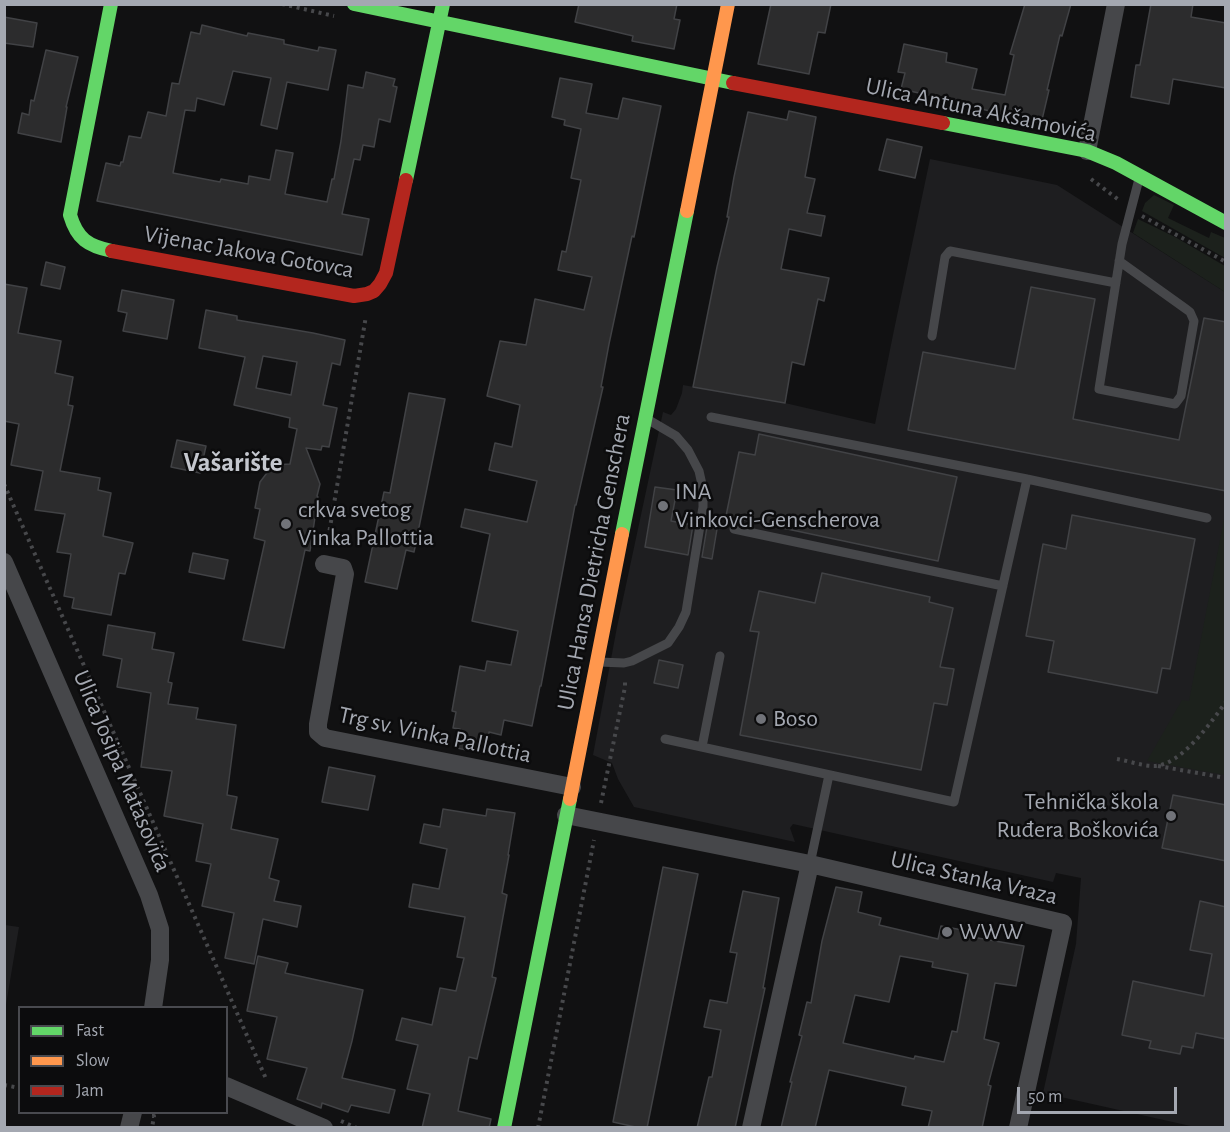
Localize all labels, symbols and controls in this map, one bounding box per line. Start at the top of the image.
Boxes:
street label: Ulica Antuna Akšamovića [863,71,1099,149]
street label: Vijenac Jakova Gotovca [142,219,356,285]
street label: Ulica Hansa Dietricha Genschera [551,411,637,713]
district label: Vašarište [184,447,282,479]
place label: INA Vinkovci-Genscherova [675,478,880,534]
place label: crkva svetog Vinka Pallottia [298,496,434,552]
marker: INA Vinkovci-Genscherova [656,499,670,513]
marker: crkva svetog Vinka Pallottia [279,517,293,531]
street label: Ulica Josipa Matasovića [66,666,178,876]
street label: Trg sv. Vinka Pallottia [336,700,534,770]
place label: Boso [773,705,818,733]
marker: Boso [754,712,768,726]
place label: Tehnička škola Ruđera Boškovića [996,788,1159,844]
marker: Tehnička škola Ruđera Boškovića [1164,809,1178,823]
street label: Ulica Stanka Vraza [888,845,1060,911]
place label: WWW [959,918,1023,946]
marker: WWW [940,925,954,939]
legend [18,1006,228,1114]
text: Fast [76,1022,104,1040]
text: Slow [76,1052,109,1070]
scale bar [1020,1075,1180,1113]
text: Jam [76,1082,104,1100]
text: 50 m [1028,1088,1062,1106]

